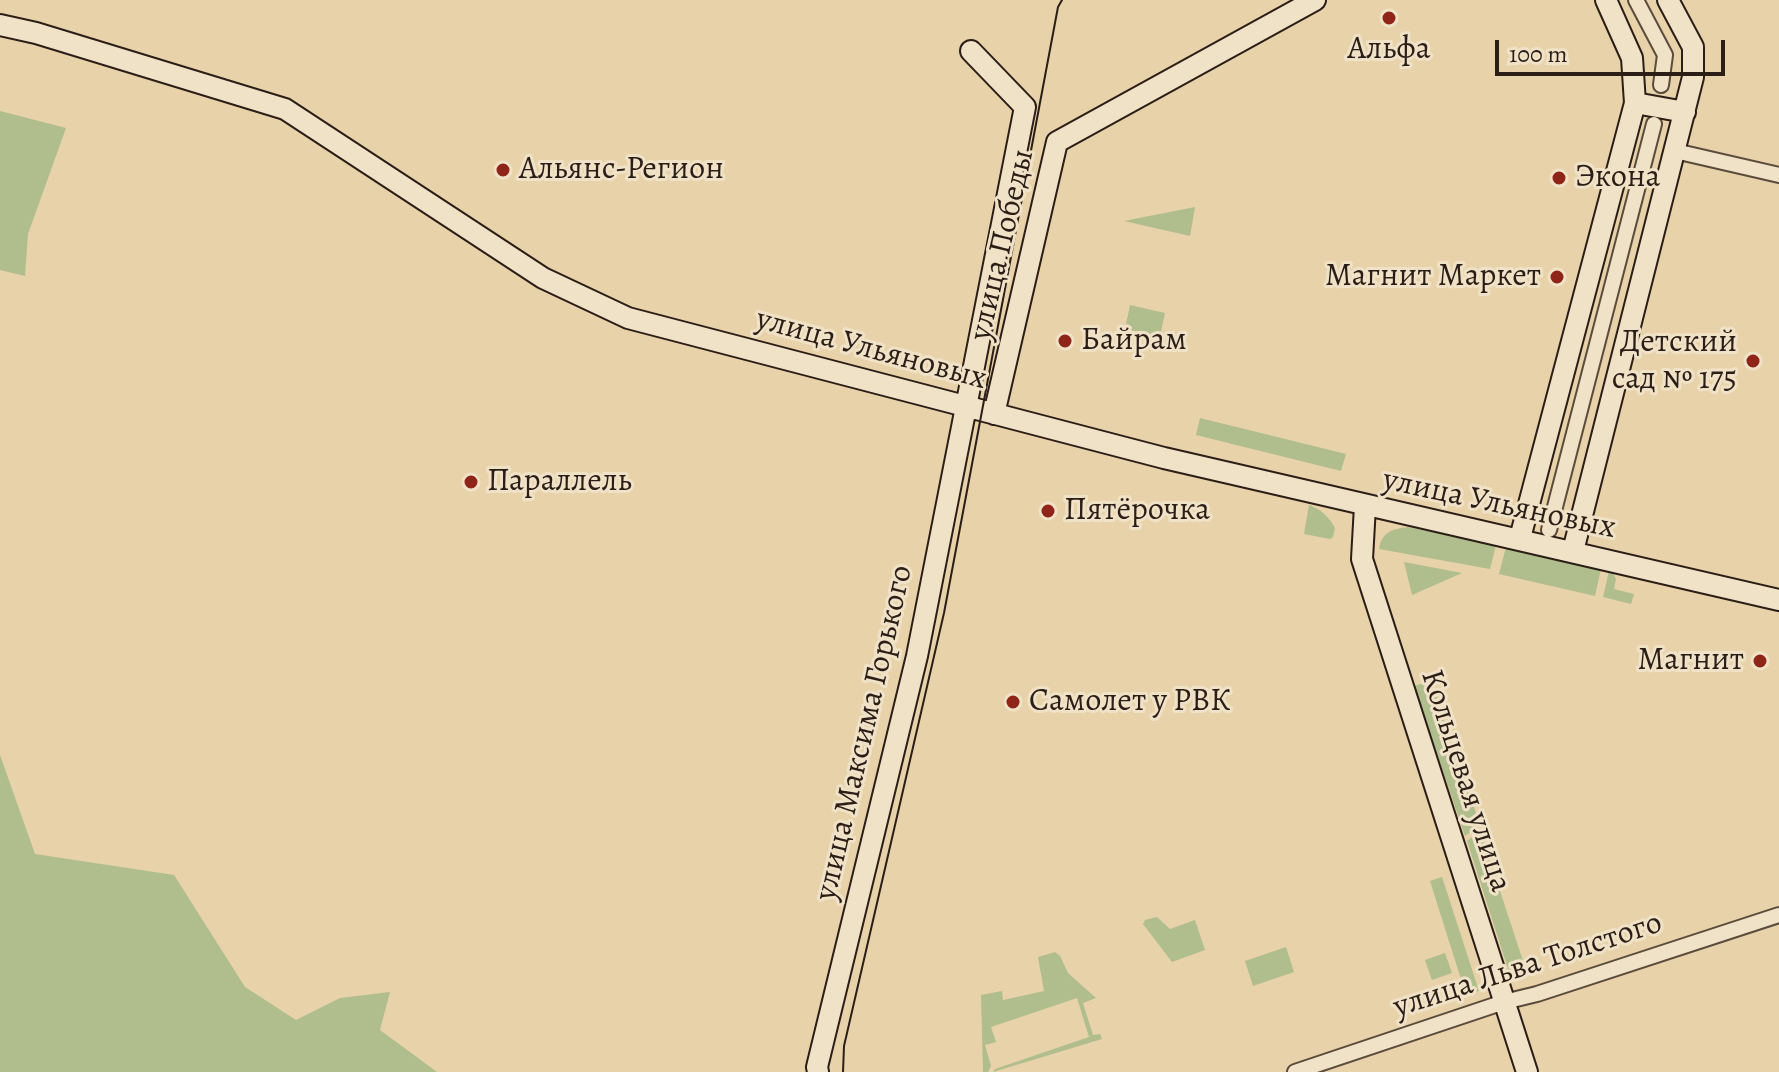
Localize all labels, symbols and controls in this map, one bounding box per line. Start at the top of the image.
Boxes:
marker: Альфа [1380,9,1398,27]
scale bar [1499,24,1729,74]
place label: Альфа [1348,31,1430,69]
text: 100 m [1509,38,1568,70]
street label: улица Победы [962,146,1044,344]
place label: Альянс-Регион [519,151,724,189]
place label: Экона [1575,159,1660,197]
marker: Альянс-Регион [494,161,512,179]
marker: Экона [1550,169,1568,187]
place label: Магнит Маркет [1325,258,1541,296]
marker: Магнит Маркет [1548,268,1566,286]
street label: улица Ульяновых [752,301,990,399]
place label: Байрам [1081,322,1187,360]
place label: Детский сад № 175 [1612,324,1737,399]
marker: Байрам [1056,332,1074,350]
marker: Детский сад № 175 [1744,352,1762,370]
street label: улица Ульяновых [1379,462,1619,548]
place label: Параллель [487,463,632,501]
marker: Параллель [462,473,480,491]
place label: Пятёрочка [1064,492,1210,530]
marker: Пятёрочка [1039,502,1057,520]
street label: улица Максима Горького [808,562,922,904]
place label: Магнит [1638,642,1744,680]
marker: Магнит [1751,652,1769,670]
street label: Кольцевая улица [1411,665,1519,897]
place label: Самолет у РВК [1029,683,1230,721]
marker: Самолет у РВК [1004,693,1022,711]
street label: улица Льва Толстого [1389,904,1667,1028]

